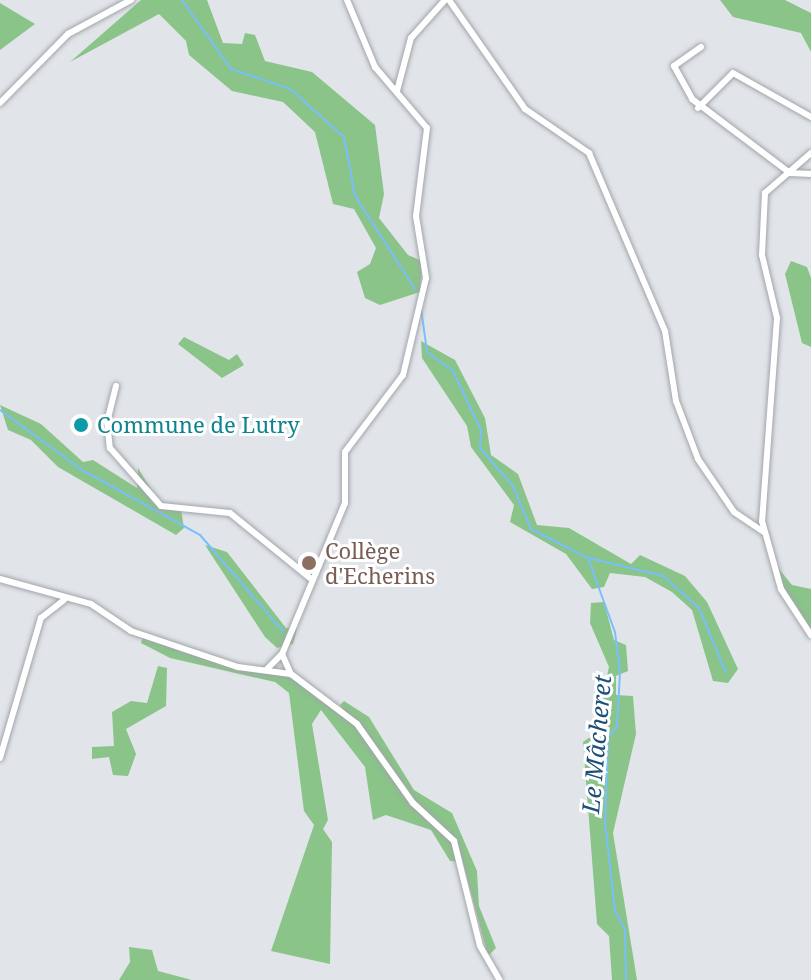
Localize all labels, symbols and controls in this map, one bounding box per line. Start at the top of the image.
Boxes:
place label: Commune de Lutry [97,412,300,438]
marker: Commune de Lutry [72,416,90,434]
place label: Collège d'Echerins [325,537,435,588]
marker: Collège d'Echerins [300,554,318,572]
water label: Le Mâcheret [576,674,616,814]

